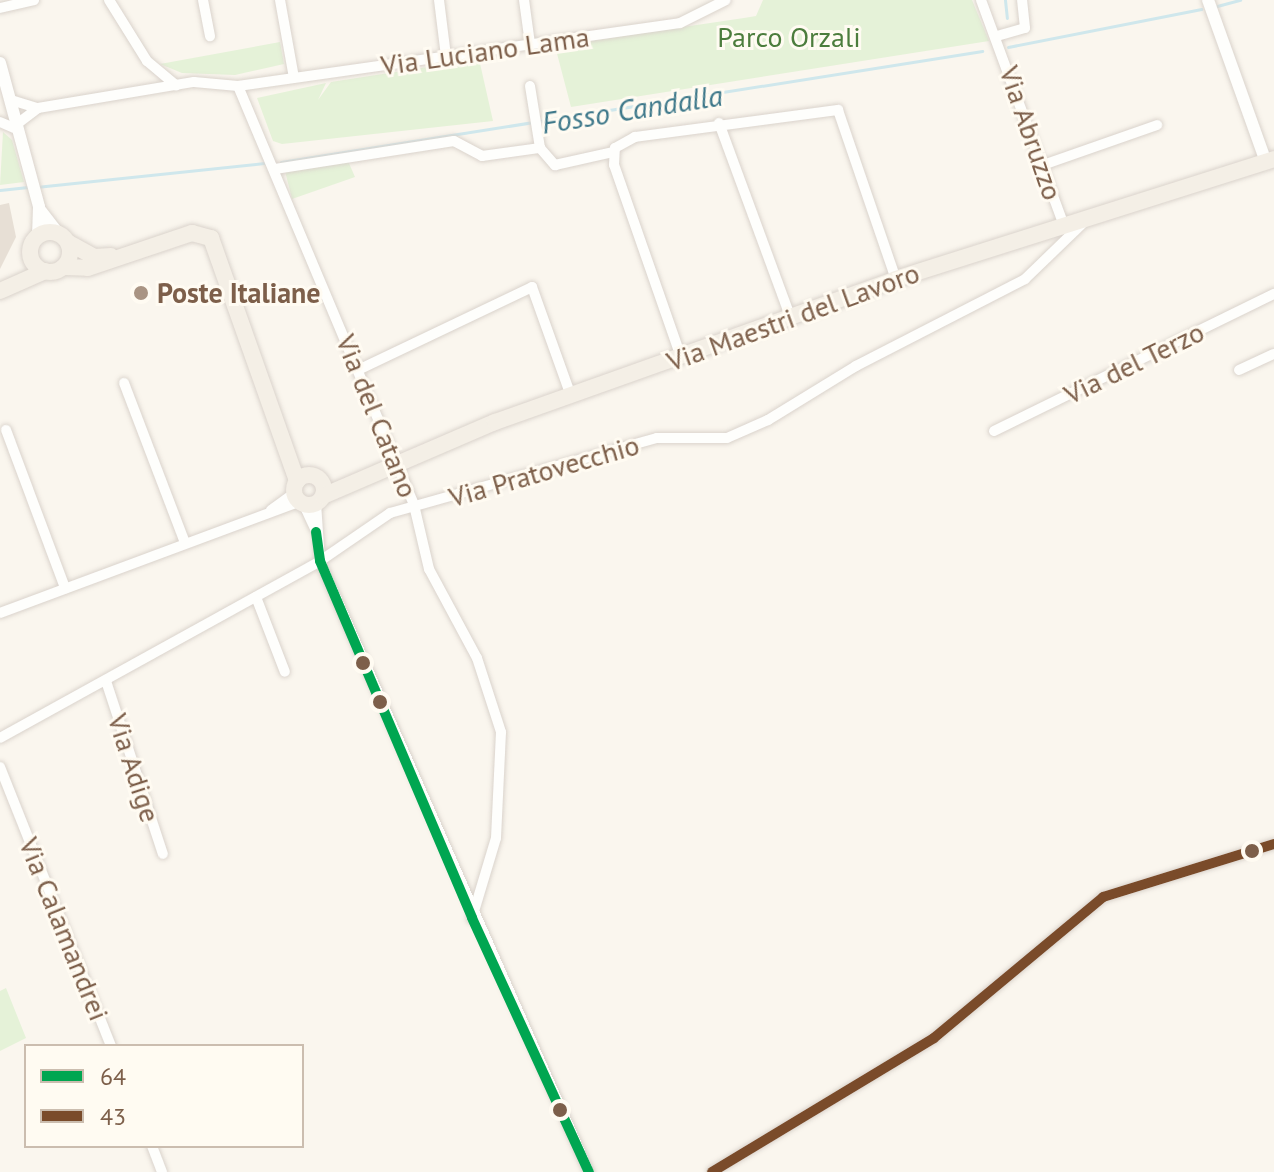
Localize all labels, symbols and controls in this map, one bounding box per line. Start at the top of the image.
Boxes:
street label: Via Luciano Lama [379,20,591,82]
park label: Parco Orzali [717,20,861,54]
street label: Via Abruzzo [992,61,1070,205]
water label: Fosso Candalla [539,77,725,141]
street label: Via Maestri del Lavoro [662,256,924,378]
place label: Poste Italiane [157,276,321,310]
marker: Poste Italiane [132,284,150,302]
street label: Via del Terzo [1058,314,1210,412]
street label: Via del Catano [329,330,425,502]
street label: Via Pratovecchio [445,428,643,514]
unlabelled marker [355,655,371,671]
unlabelled marker [372,694,388,710]
street label: Via Adige [101,709,167,827]
street label: Via Calamandrei [12,833,116,1025]
unlabelled marker [1244,843,1260,859]
legend [24,1044,304,1148]
text: 64 [100,1061,126,1092]
text: 43 [100,1101,126,1132]
unlabelled marker [552,1102,568,1118]

